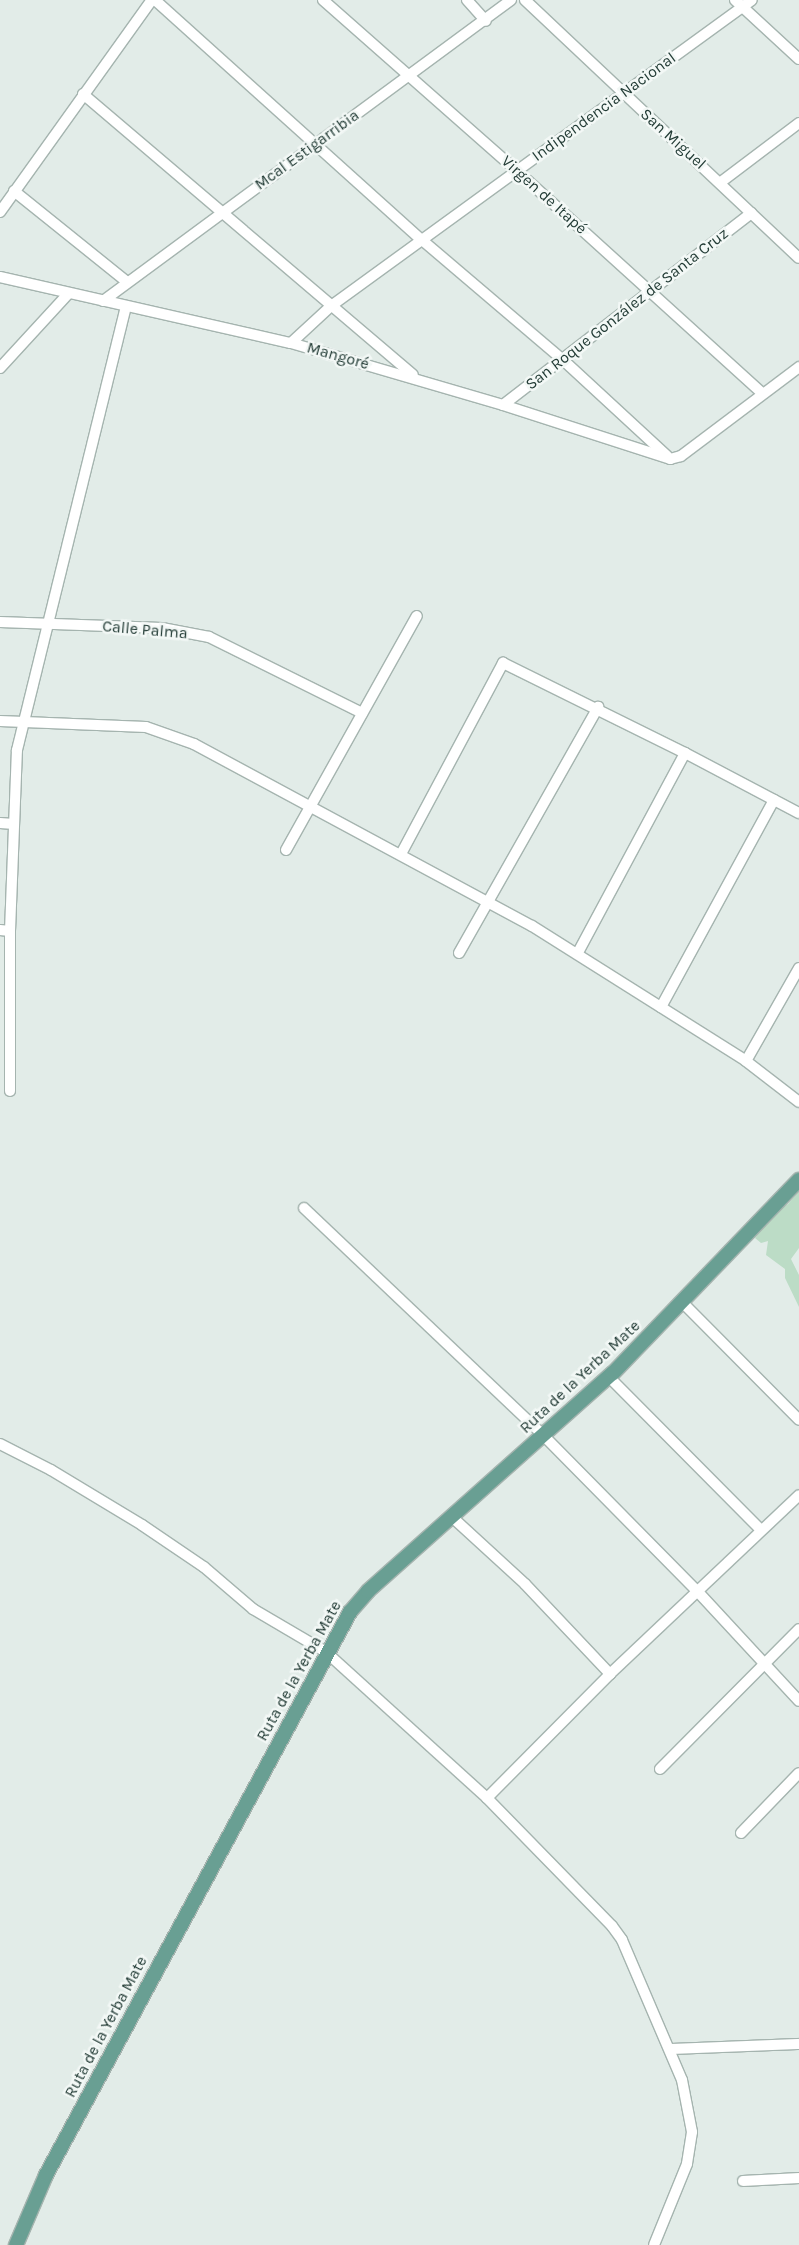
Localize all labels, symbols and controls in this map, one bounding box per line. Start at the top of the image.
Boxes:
street label: Indipendencia Nacional [528,48,680,166]
street label: San Miguel [636,105,710,173]
street label: Mcal Estigarribia [251,106,363,194]
street label: Virgen de Itapé [497,152,591,238]
street label: San Roque González de Santa Cruz [522,224,732,394]
street label: Mangoré [305,338,371,374]
street label: Calle Palma [102,617,188,643]
street label: Ruta de la Yerba Mate [516,1316,644,1438]
street label: Ruta de la Yerba Mate [253,1598,345,1744]
street label: Ruta de la Yerba Mate [61,1953,151,2101]

